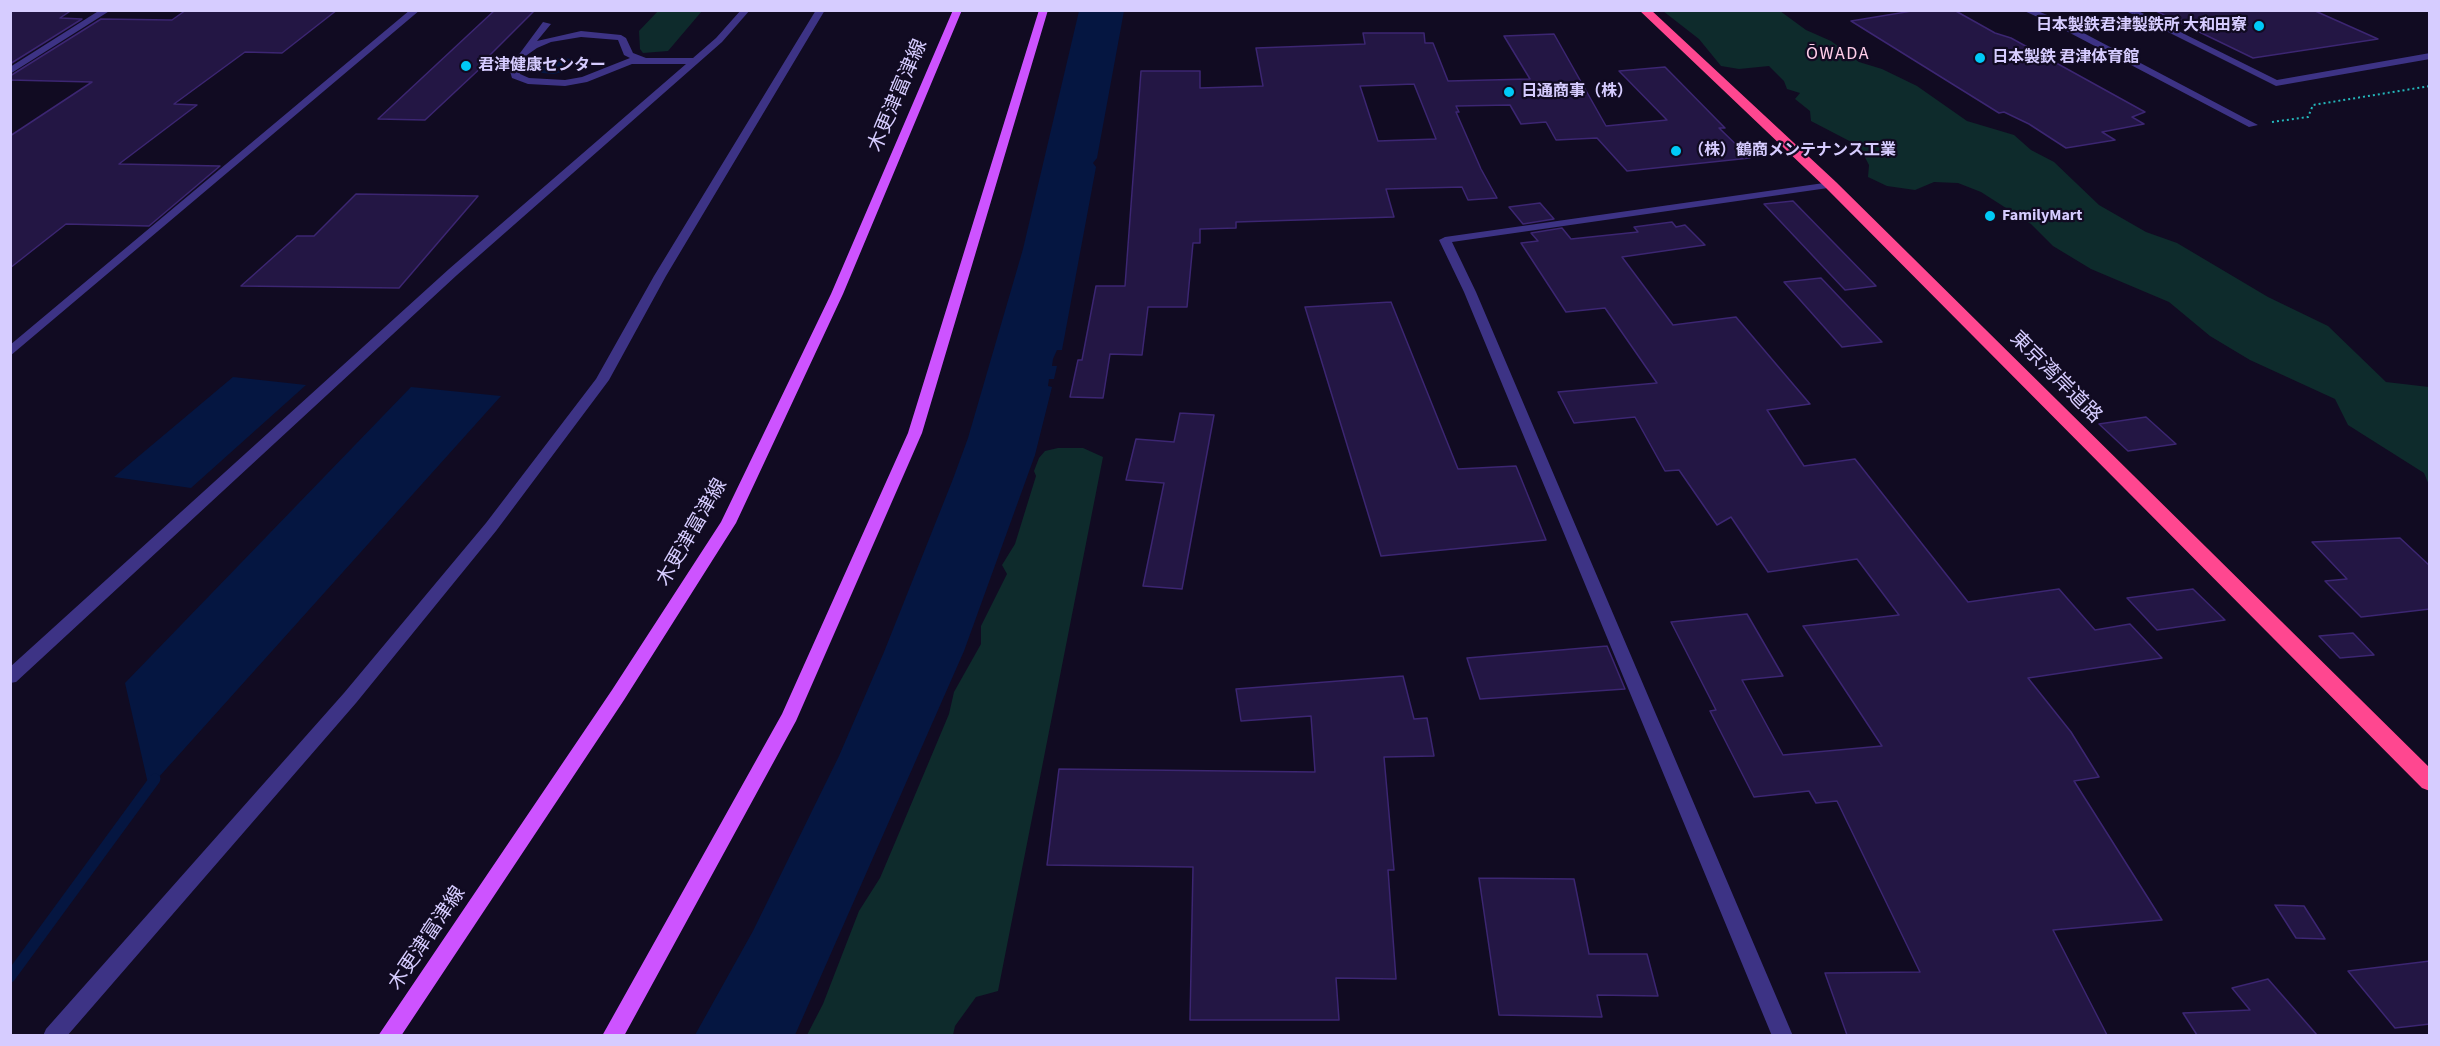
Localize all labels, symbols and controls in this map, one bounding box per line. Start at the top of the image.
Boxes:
place label: 日本製鉄君津製鉄所 大和田寮 [2036,16,2247,36]
marker: 日本製鉄君津製鉄所 大和田寮 [2252,19,2266,33]
street label: 木更津富津線 [865,36,933,156]
district label: ŌWADA [1806,44,1870,66]
place label: 日本製鉄 君津体育館 [1992,48,2139,68]
marker: 日本製鉄 君津体育館 [1973,51,1987,65]
place label: 君津健康センター [478,56,606,76]
marker: 君津健康センター [459,59,473,73]
place label: 日通商事（株） [1521,82,1633,102]
marker: 日通商事（株） [1502,85,1516,99]
place label: （株）鶴商メンテナンス工業 [1688,141,1896,161]
marker: （株）鶴商メンテナンス工業 [1669,144,1683,158]
place label: FamilyMart [2002,206,2082,226]
marker: FamilyMart [1983,209,1997,223]
street label: 東京湾岸道路 [2004,327,2106,429]
street label: 木更津富津線 [653,475,733,591]
street label: 木更津富津線 [385,883,471,995]

